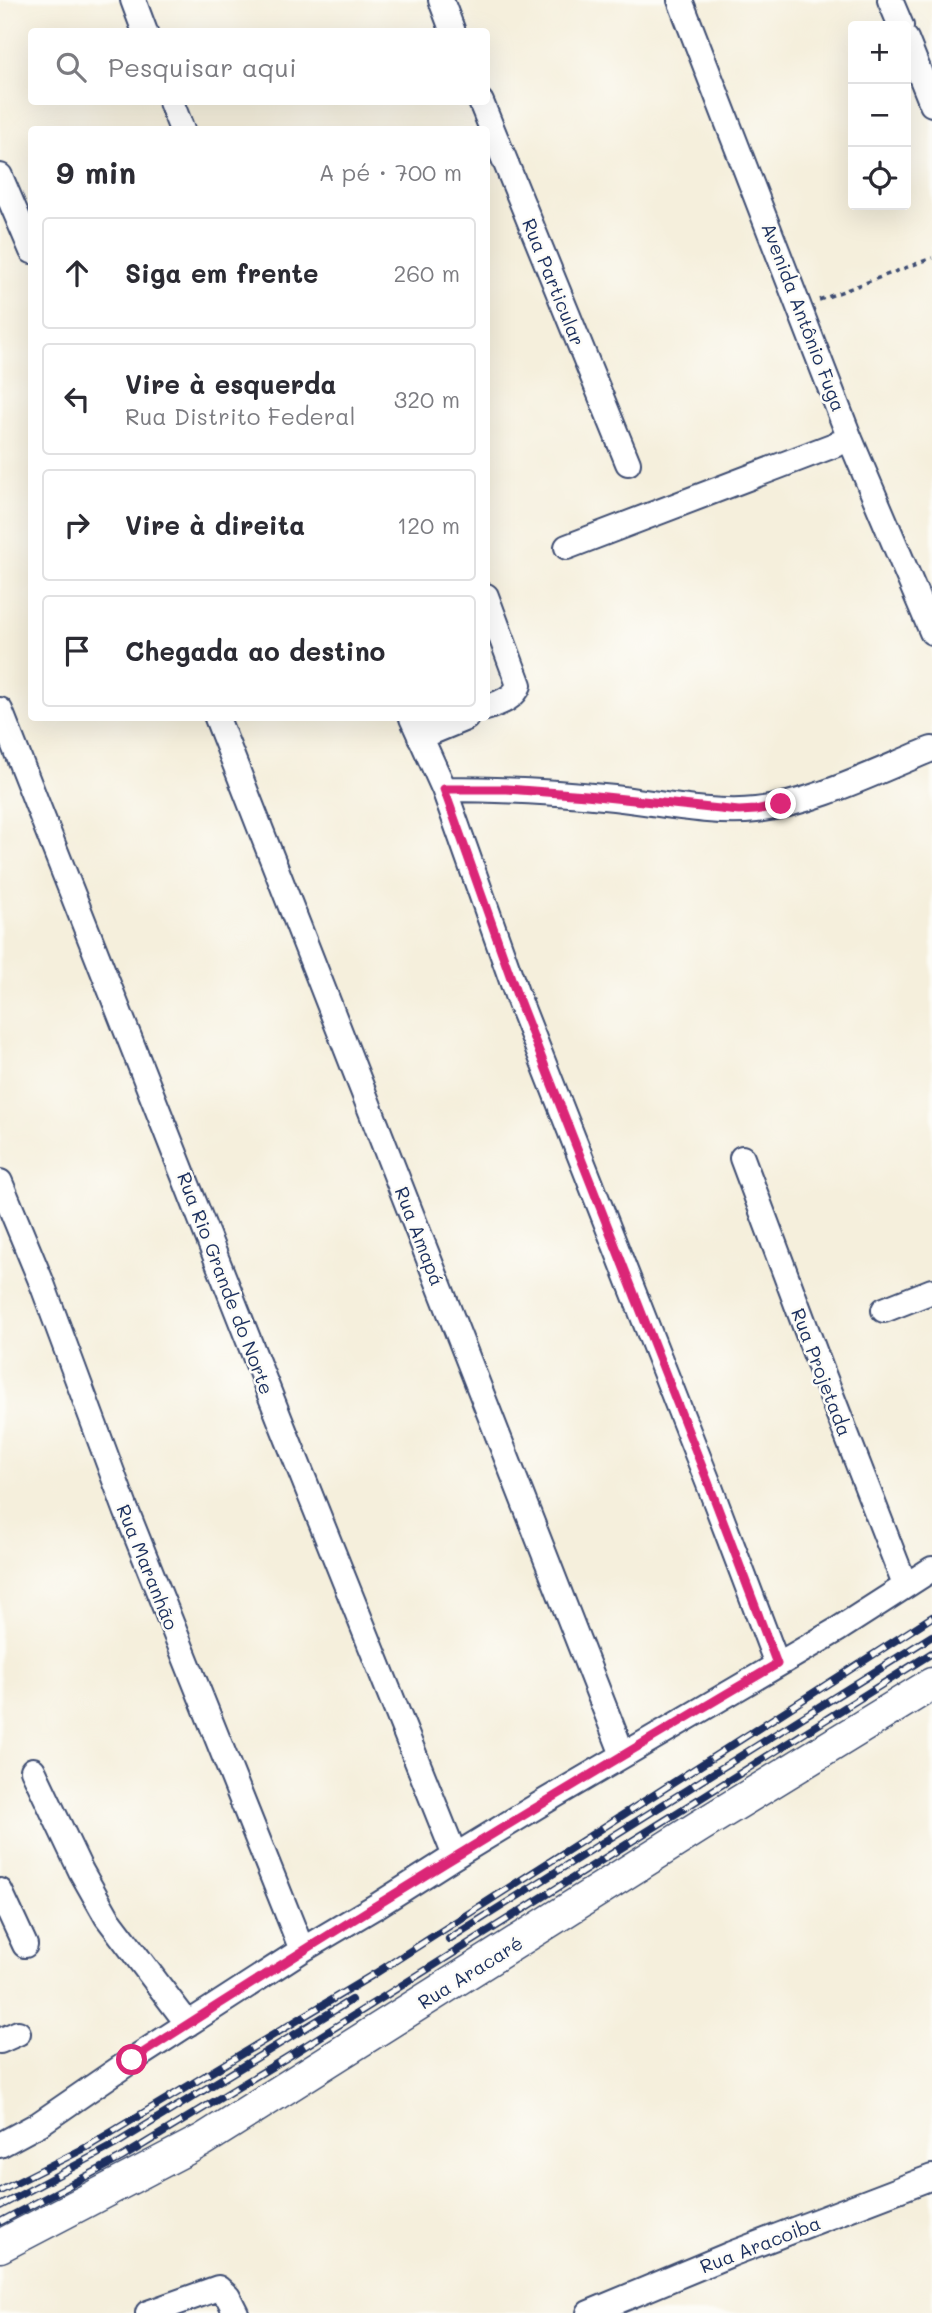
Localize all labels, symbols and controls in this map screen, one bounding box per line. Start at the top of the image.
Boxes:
map controls [848,21,911,210]
button: + [848,21,911,84]
search box [28,28,490,105]
icon: search [52,48,90,86]
text: Pesquisar aqui [108,50,297,84]
button: − [848,84,911,147]
button: locate [848,147,911,210]
text: 9 min [56,152,136,192]
text: A pé · 700 m [319,157,462,187]
street label: Rua Particular [517,215,591,349]
street label: Avenida Antônio Fuga [756,219,852,415]
icon: ahead [58,254,96,292]
text: Siga em frente [125,256,319,290]
text: 260 m [393,258,460,288]
text: Vire à esquerda [125,367,336,401]
icon: left [58,380,96,418]
text: 320 m [394,384,460,414]
text: Rua Distrito Federal [125,401,355,431]
icon: right [58,506,96,544]
text: Vire à direita [125,508,305,542]
text: 120 m [397,510,460,540]
icon: arrive [58,632,96,670]
text: Chegada ao destino [125,634,385,668]
route end [765,788,796,819]
street label: Rua Rio Grande do Norte [172,1168,280,1398]
street label: Rua Amapá [390,1183,450,1289]
street label: Rua Projetada [786,1304,858,1440]
street label: Rua Maranhão [111,1501,185,1633]
street label: Rua Aracaré [413,1930,527,2014]
route start [116,2044,147,2075]
street label: Rua Aracoiba [696,2210,824,2278]

